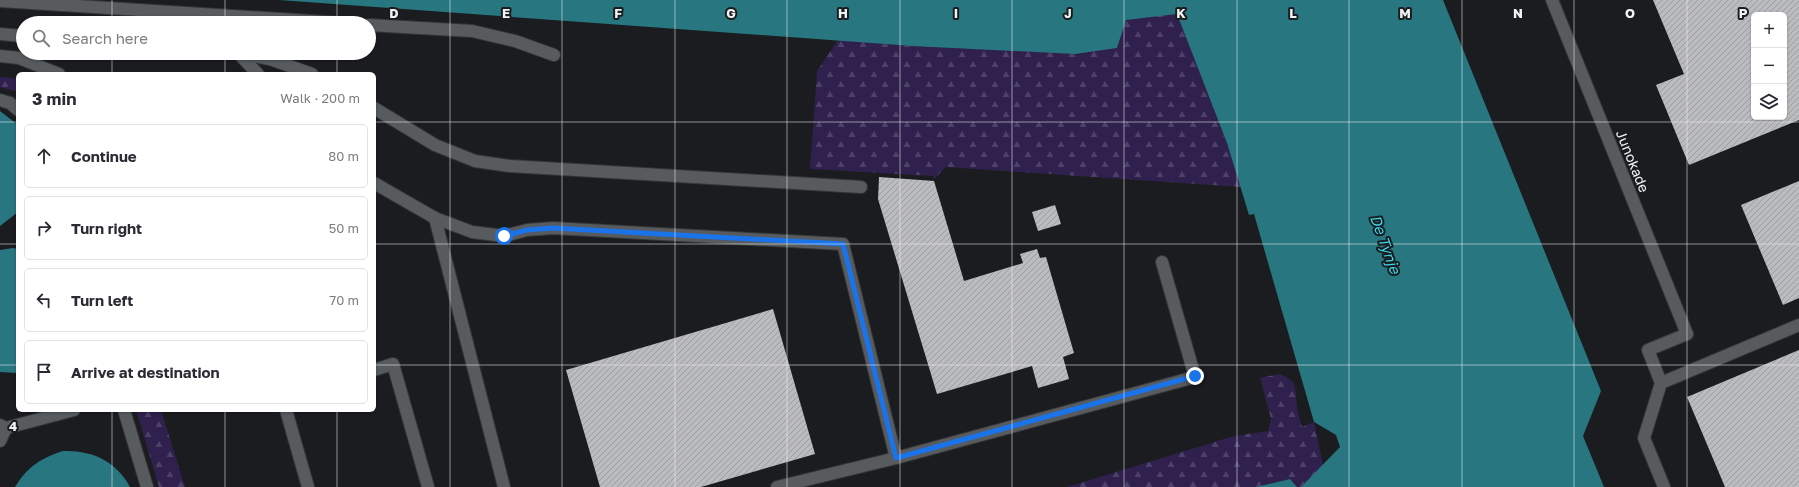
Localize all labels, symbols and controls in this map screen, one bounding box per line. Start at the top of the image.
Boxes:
text: D [389,5,399,21]
text: E [502,5,510,21]
text: F [614,5,622,21]
text: G [726,5,736,21]
text: H [838,5,848,21]
text: I [954,5,958,21]
text: J [1064,5,1072,21]
text: K [1176,5,1186,21]
text: L [1289,5,1297,21]
text: M [1399,5,1411,21]
text: N [1513,5,1523,21]
text: O [1625,5,1635,21]
text: P [1739,5,1748,21]
map controls [1751,12,1787,120]
button: + [1751,12,1787,48]
search box [16,16,376,60]
icon: search [30,27,52,49]
text: Search here [62,29,148,47]
button: − [1751,48,1787,84]
button: layers [1751,84,1787,120]
text: 3 min [32,88,76,109]
text: Walk · 200 m [280,90,360,106]
street label: Junokade [1613,127,1653,195]
icon: ahead [33,145,55,167]
text: Continue [71,147,137,165]
text: 80 m [328,148,359,164]
water label: De Tynje [1366,212,1405,277]
icon: right [33,217,55,239]
text: Turn right [71,219,142,237]
text: 50 m [329,220,359,236]
route start [495,227,513,245]
icon: left [33,289,55,311]
text: Turn left [71,291,133,309]
text: 70 m [329,292,359,308]
icon: arrive [33,361,55,383]
text: Arrive at destination [71,363,220,381]
route end [1186,367,1204,385]
text: 4 [9,418,17,434]

